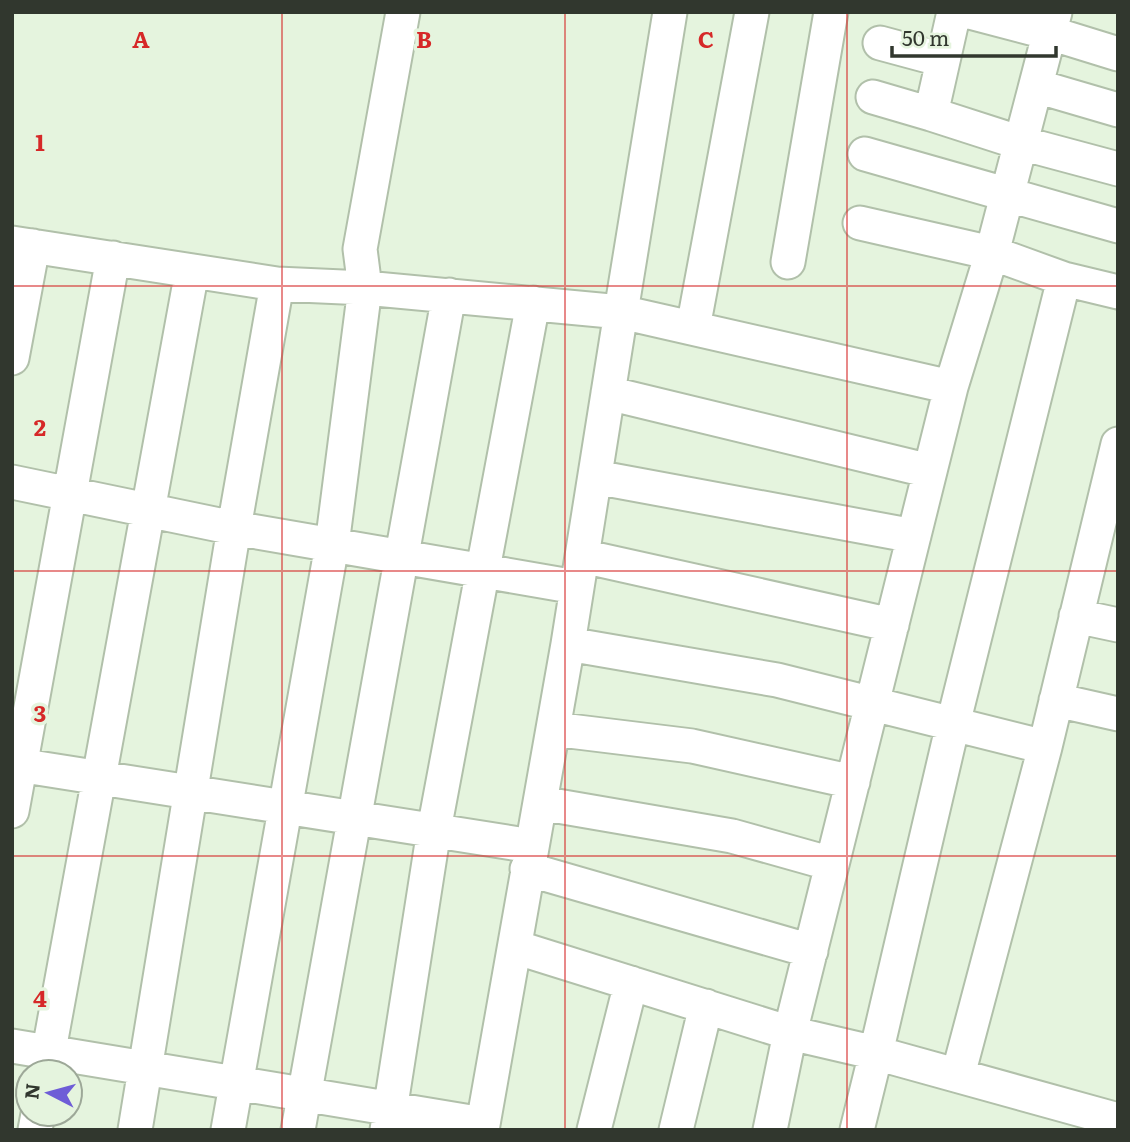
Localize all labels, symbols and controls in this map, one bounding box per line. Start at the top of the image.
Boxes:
scale bar [892,14,1056,58]
text: A [132,21,150,55]
text: B [416,21,432,55]
text: C [698,21,714,55]
text: 50 m [902,21,949,52]
text: 1 [35,124,45,158]
text: 2 [34,409,46,443]
text: 3 [34,695,46,729]
text: 4 [33,980,47,1014]
north arrow [14,1058,84,1128]
text: N [16,1082,46,1101]

